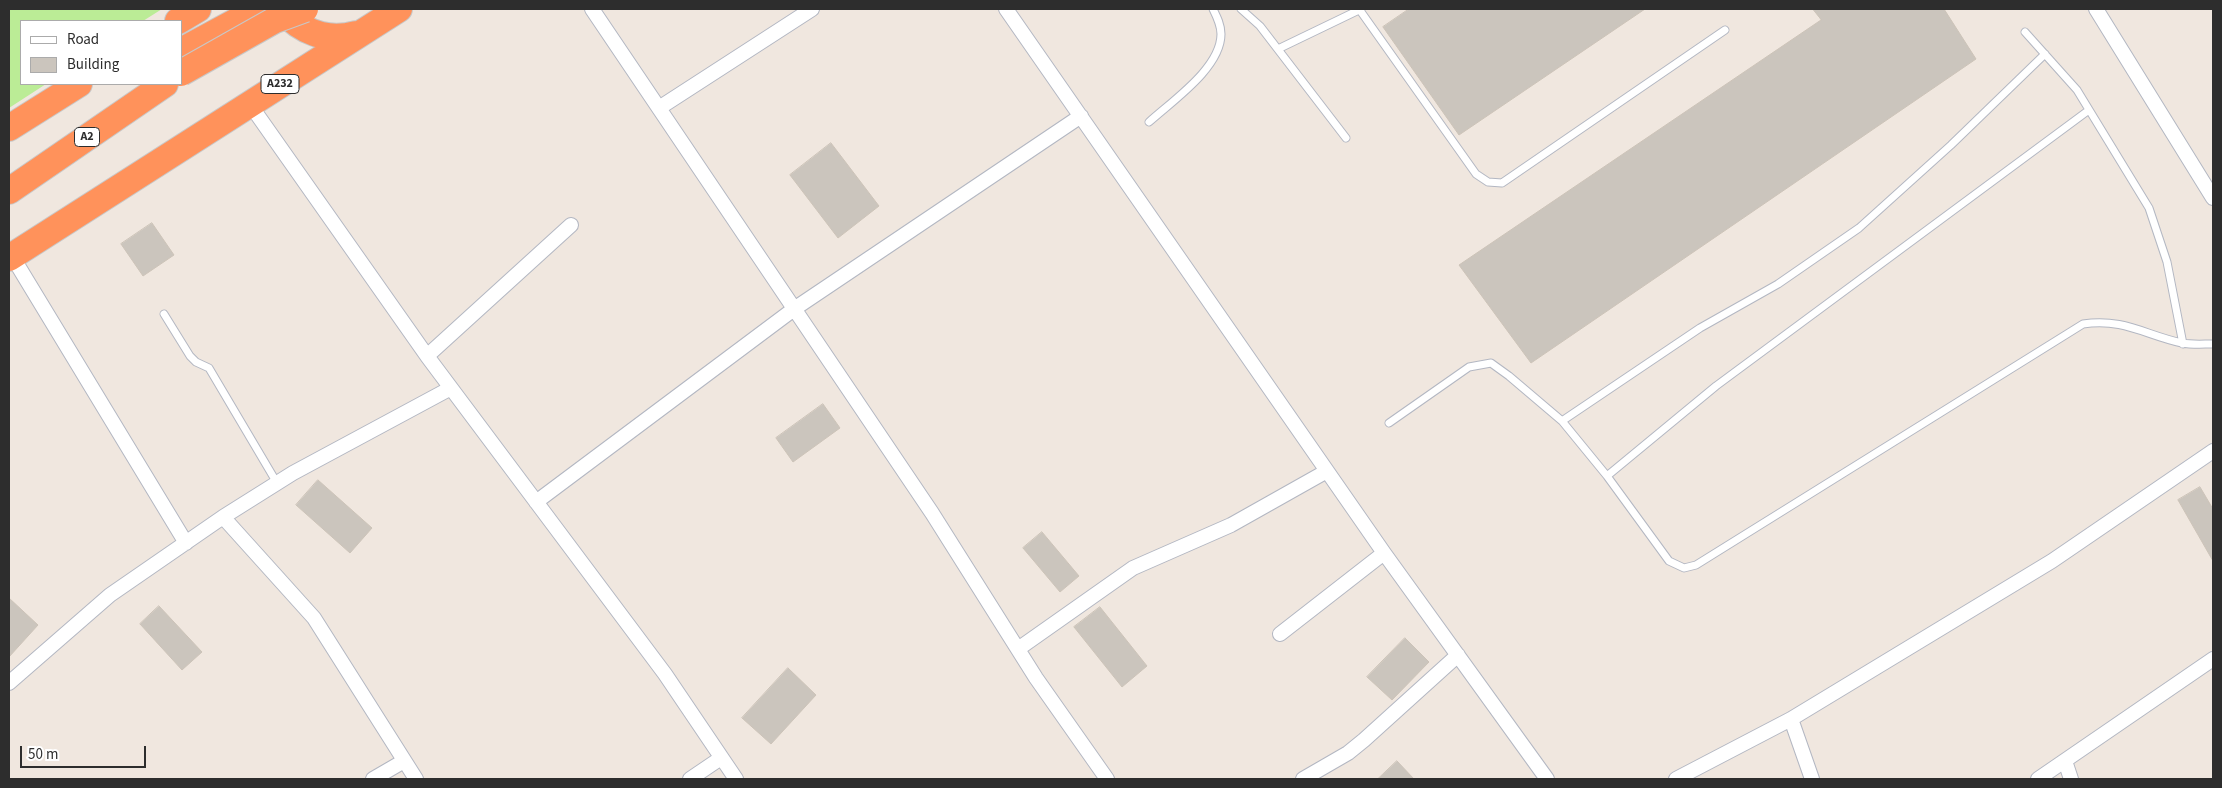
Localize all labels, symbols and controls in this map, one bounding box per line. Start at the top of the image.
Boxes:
legend [20,20,182,85]
text: Road [67,29,99,50]
text: Building [67,54,119,75]
road number: A232 [261,74,299,94]
road number: A2 [74,128,100,146]
scale bar [22,736,149,768]
text: 50 m [28,744,58,765]

